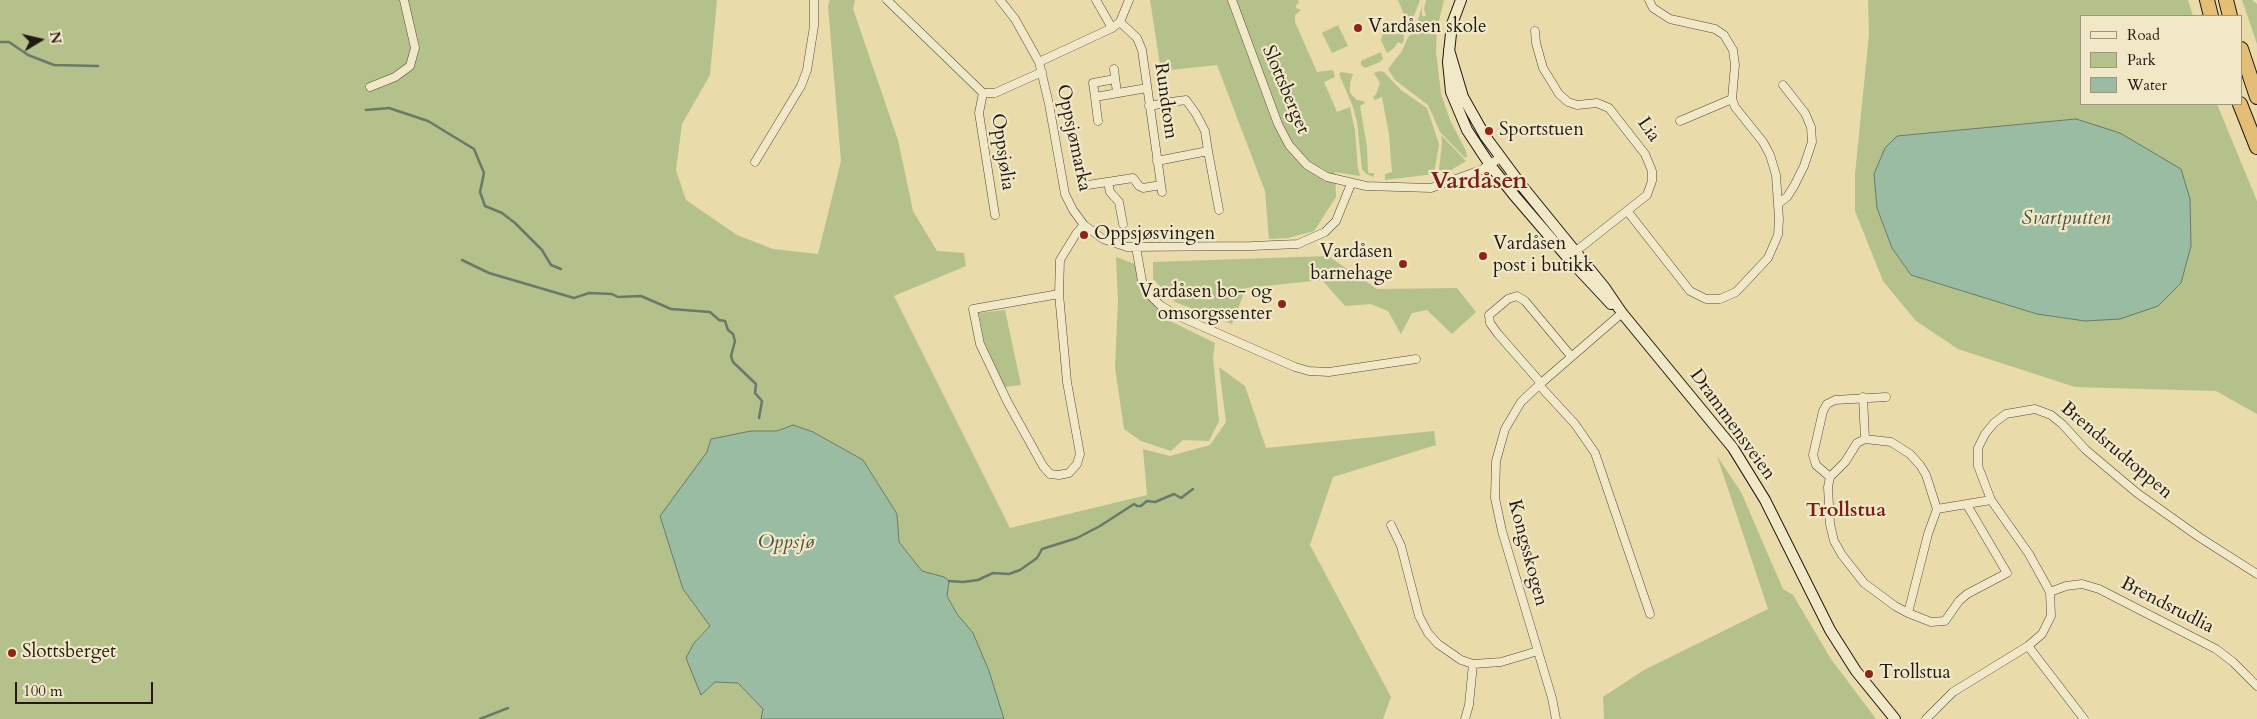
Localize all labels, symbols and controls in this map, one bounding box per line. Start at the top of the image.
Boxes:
north arrow [15,15,65,65]
legend [2080,15,2242,105]
place label: Vardåsen skole [1368,17,1487,39]
marker: Vardåsen skole [1352,22,1364,34]
text: Road [2127,25,2160,45]
text: N [45,30,66,45]
street label: Slottsberget [1256,42,1314,138]
text: Park [2127,50,2156,70]
street label: Rundtom [1148,61,1182,141]
text: Water [2127,75,2167,95]
street label: Oppsjømarka [1051,82,1095,194]
street label: Oppsjølia [985,112,1019,192]
street label: Lia [1631,113,1665,147]
place label: Sportstuen [1499,120,1584,142]
marker: Sportstuen [1483,125,1495,137]
district label: Vardåsen [1430,168,1528,196]
water label: Svartputten [2022,207,2110,231]
place label: Oppsjøsvingen [1094,224,1215,246]
marker: Oppsjøsvingen [1078,229,1090,241]
place label: Vardåsen post i butikk [1493,234,1594,278]
place label: Vardåsen barnehage [1310,242,1393,286]
marker: Vardåsen post i butikk [1477,250,1489,262]
marker: Vardåsen barnehage [1397,258,1409,270]
place label: Vardåsen bo- og omsorgssenter [1139,282,1272,326]
marker: Vardåsen bo- og omsorgssenter [1276,298,1288,310]
street label: Drammensveien [1684,365,1780,485]
street label: Brendsrudtoppen [2055,398,2177,504]
street label: Kongsskogen [1502,497,1552,609]
district label: Trollstua [1806,499,1886,523]
water label: Oppsjø [758,531,814,555]
street label: Brendsrudlia [2117,573,2217,639]
place label: Slottsberget [22,642,116,664]
marker: Slottsberget [6,647,18,659]
place label: Trollstua [1879,663,1951,685]
marker: Trollstua [1863,668,1875,680]
scale bar [18,672,155,704]
text: 100 m [23,681,63,701]

